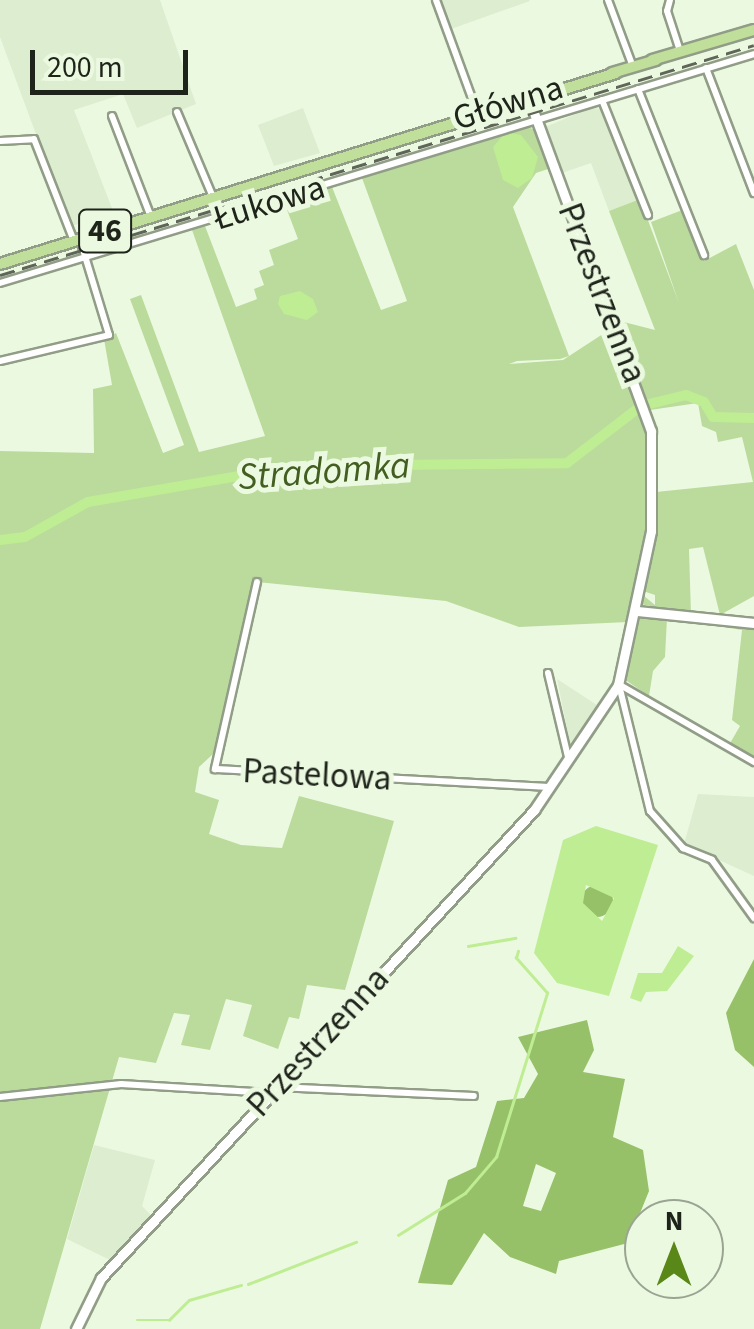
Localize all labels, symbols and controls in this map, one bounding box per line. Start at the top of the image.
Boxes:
scale bar [35,30,192,92]
text: 200 m [47,46,123,89]
street label: Główna [448,66,568,140]
street label: Łukowa [208,166,330,240]
street label: Przestrzenna [548,197,656,389]
road number: 46 [78,204,132,258]
water label: Stradomka [236,443,412,501]
street label: Pastelowa [242,750,392,800]
street label: Przestrzenna [238,958,398,1126]
north arrow [624,1199,724,1299]
text: N [665,1201,683,1241]

